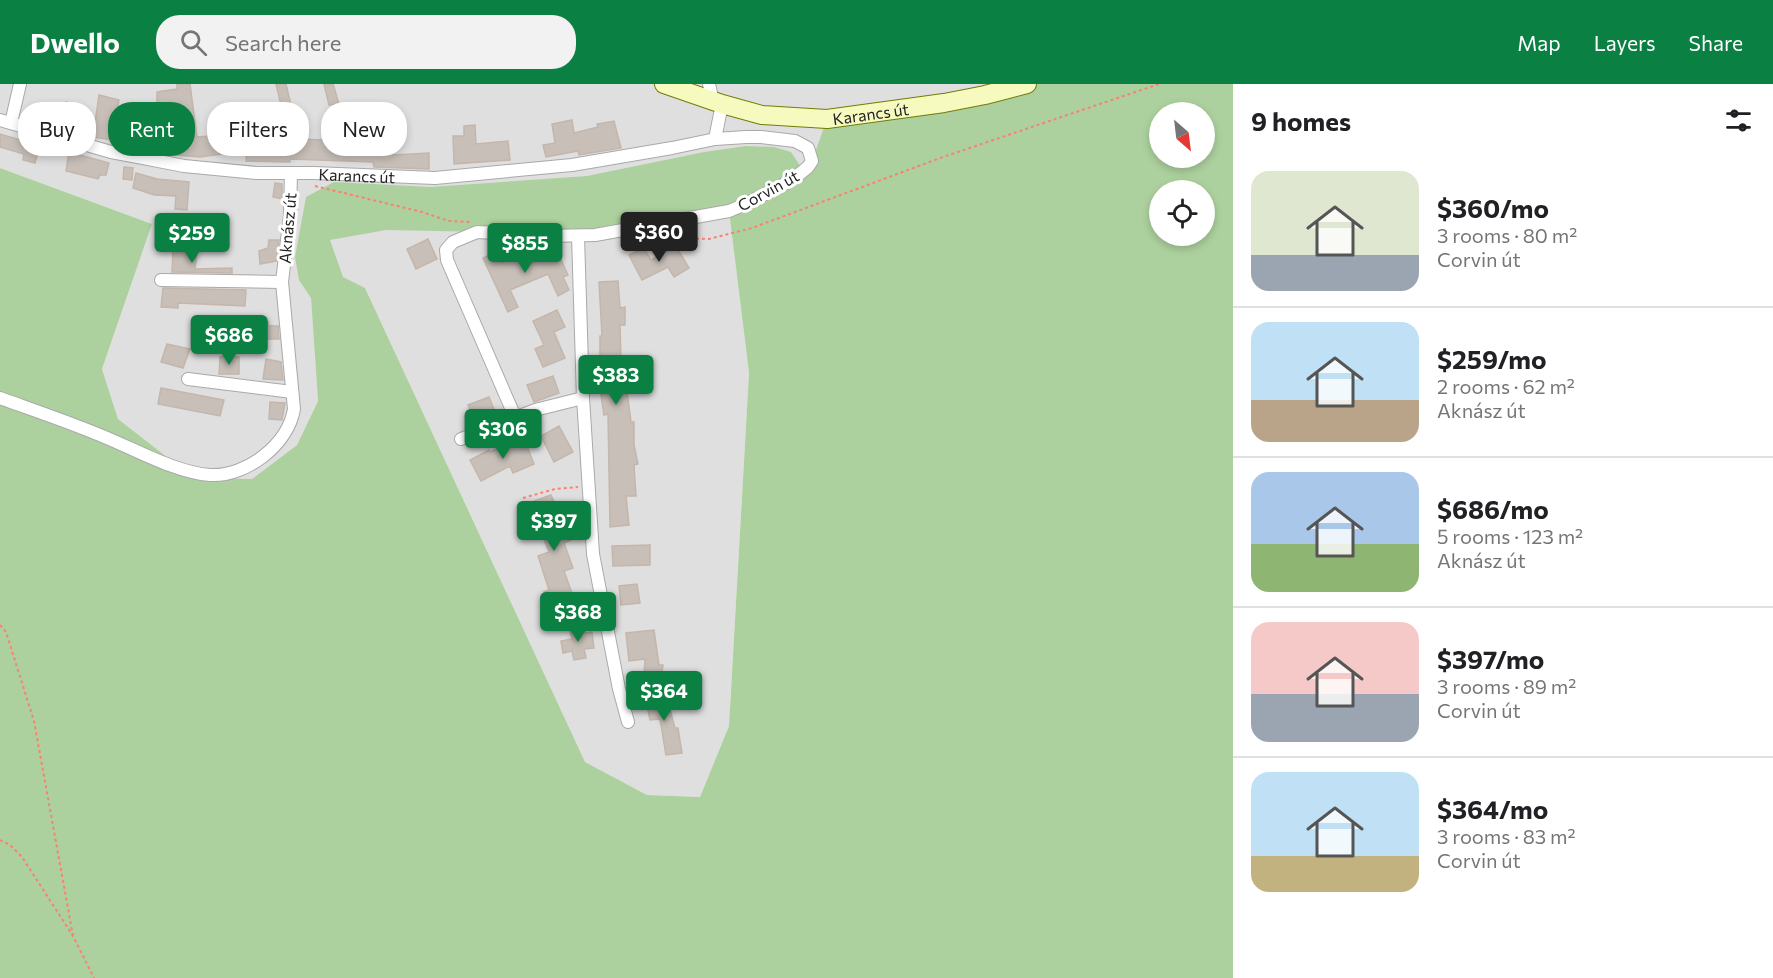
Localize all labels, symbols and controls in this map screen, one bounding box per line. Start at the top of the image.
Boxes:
search box [156,15,576,69]
text: Dwello [30,25,120,59]
icon: search [177,26,210,59]
text: Search here [225,29,341,56]
text: Map [1517,30,1561,55]
text: Layers [1594,30,1656,55]
text: Share [1689,30,1743,55]
street label: Karancs út [831,98,910,128]
chip: Buy [18,102,96,156]
chip: Rent [108,102,195,156]
chip: Filters [207,102,309,156]
chip: New [321,102,407,156]
north arrow [1149,102,1215,168]
map controls [1149,102,1215,246]
icon: filters [1722,104,1755,137]
text: 9 homes [1251,105,1351,136]
street label: Karancs út [318,164,396,186]
street label: Corvin út [734,165,802,215]
button: locate [1149,180,1215,246]
street label: Aknász út [274,191,300,264]
text: $360/mo [1437,192,1549,223]
icon: home [1299,195,1371,267]
pin: $360 [623,212,695,263]
pin: $259 [156,213,228,264]
text: $360 [635,219,683,243]
text: $259 [169,220,215,244]
pin: $855 [489,223,561,274]
text: 3 rooms · 80 m² [1437,223,1577,247]
text: $855 [501,230,549,254]
text: Corvin út [1437,247,1521,271]
pin: $686 [193,315,265,366]
text: $686 [205,322,253,346]
text: $259/mo [1437,343,1547,374]
icon: home [1299,346,1371,418]
pin: $383 [580,355,652,406]
text: $383 [592,362,640,386]
text: 2 rooms · 62 m² [1437,374,1575,398]
text: Aknász út [1437,398,1526,422]
pin: $306 [467,409,539,460]
text: $306 [479,416,527,440]
text: $686/mo [1437,493,1549,524]
icon: home [1299,496,1371,568]
pin: $397 [518,501,590,552]
text: $397 [531,508,577,532]
text: 5 rooms · 123 m² [1437,524,1583,548]
text: Aknász út [1437,548,1526,572]
pin: $368 [542,592,614,643]
text: $368 [554,599,602,623]
text: $397/mo [1437,643,1544,674]
icon: home [1299,646,1371,718]
pin: $364 [628,671,700,722]
text: 3 rooms · 89 m² [1437,674,1576,698]
text: $364 [640,678,688,702]
text: Corvin út [1437,698,1521,722]
text: $364/mo [1437,793,1548,824]
icon: home [1299,796,1371,868]
text: 3 rooms · 83 m² [1437,824,1576,848]
text: Corvin út [1437,848,1521,872]

